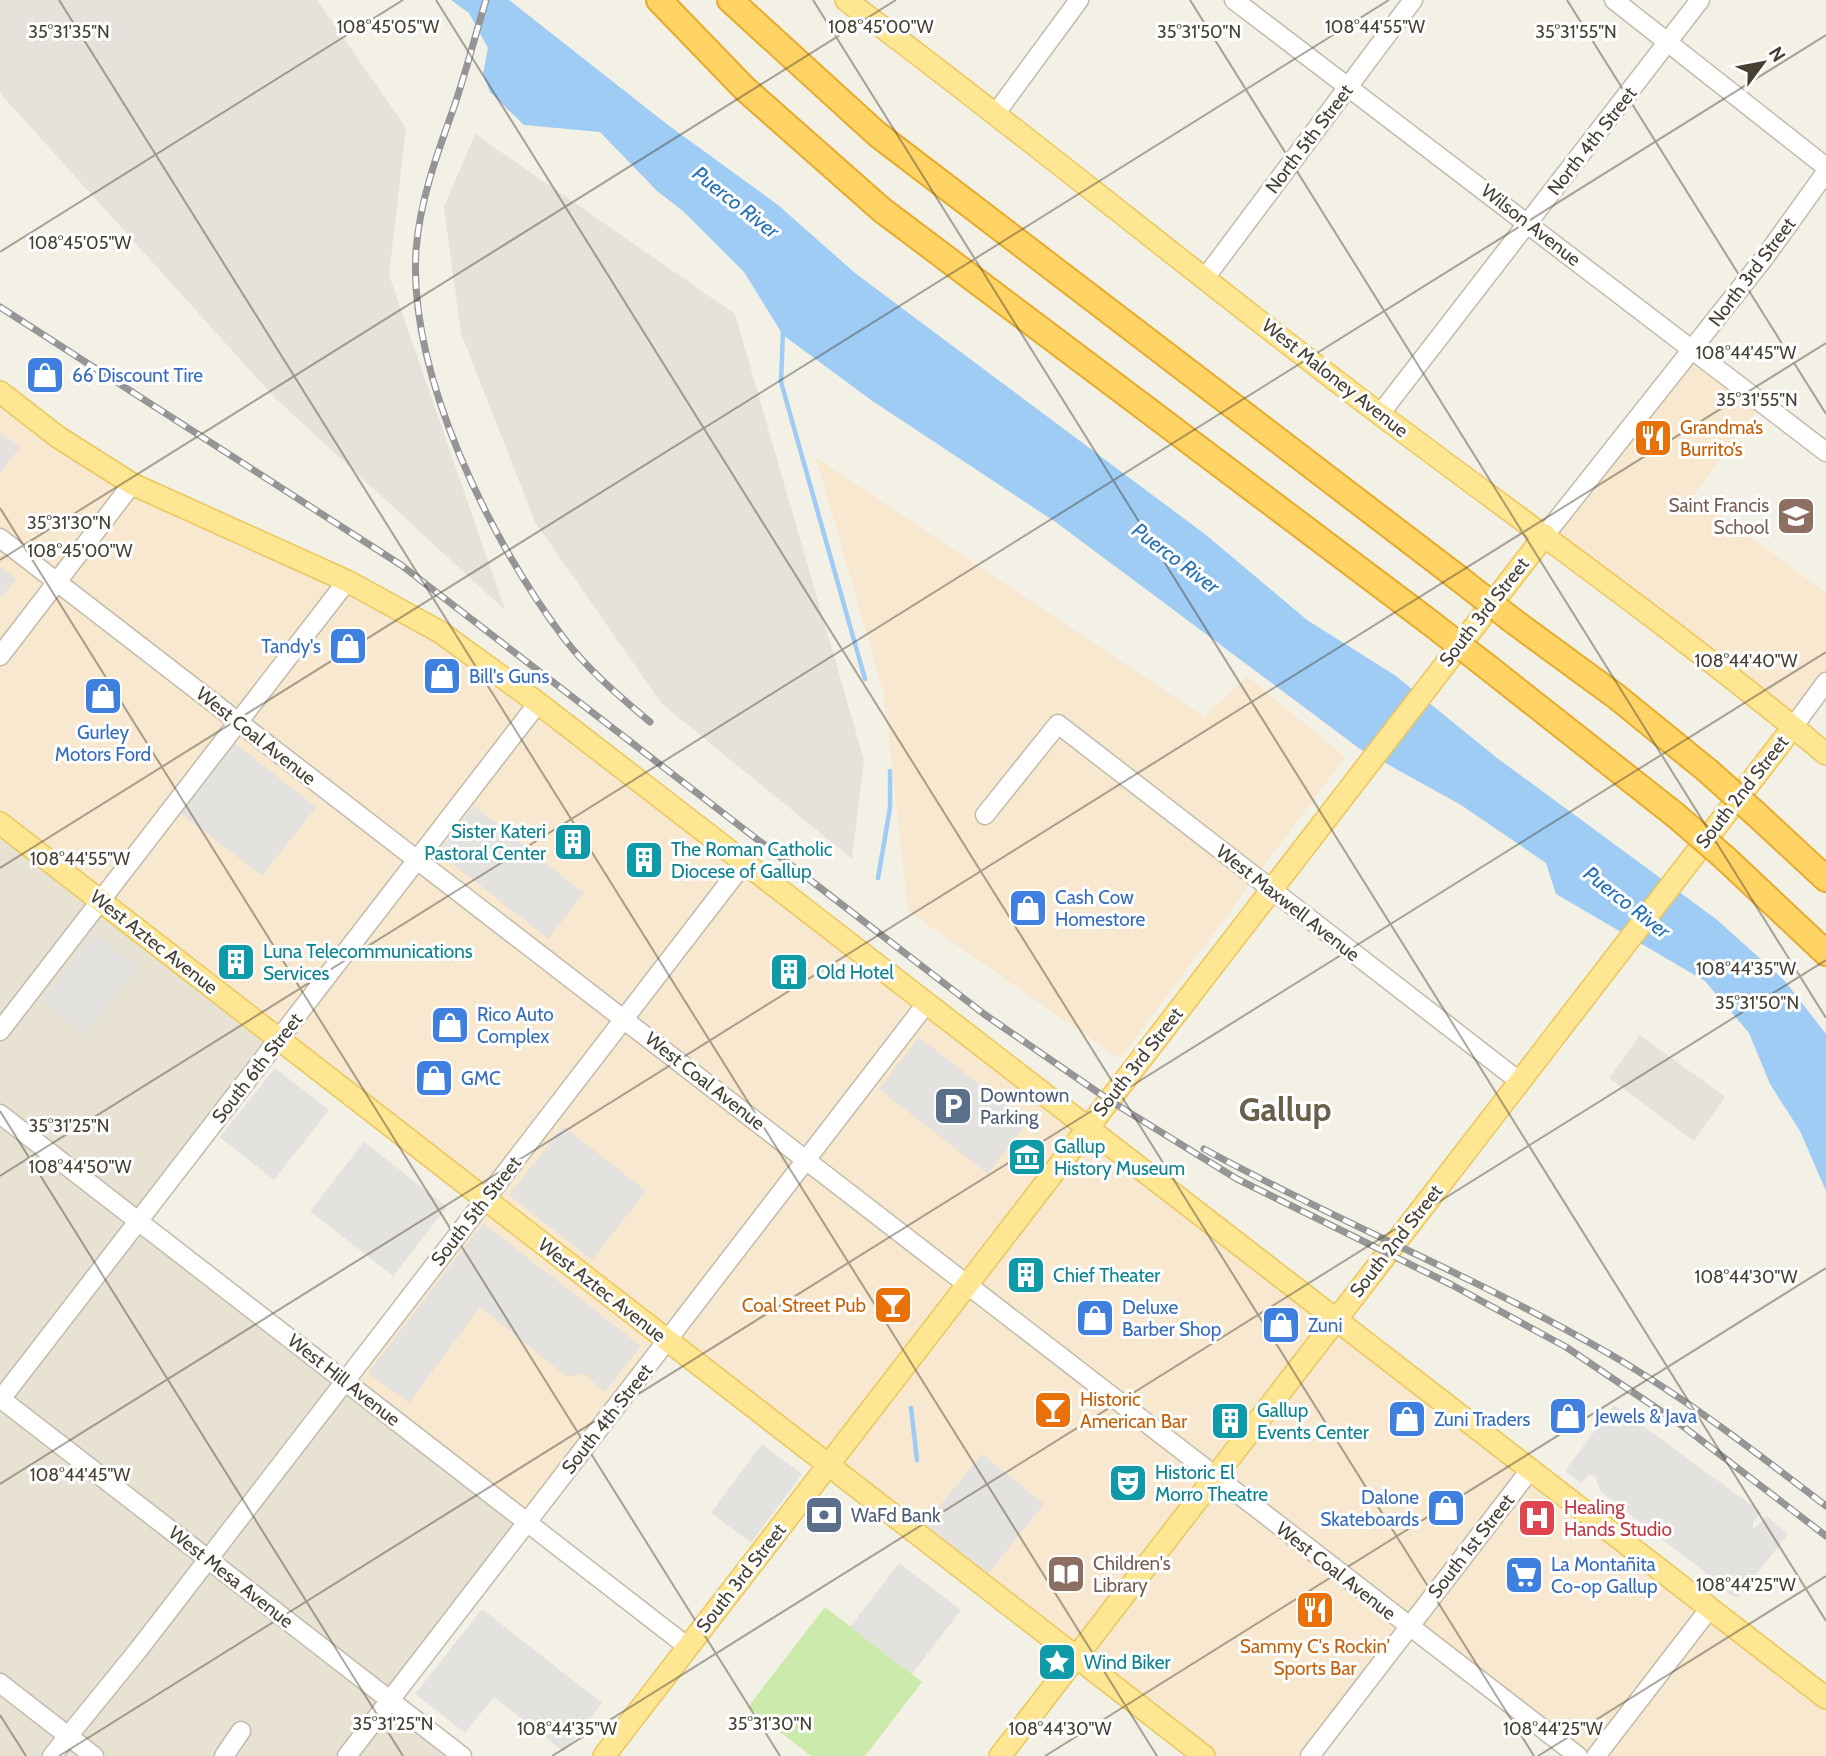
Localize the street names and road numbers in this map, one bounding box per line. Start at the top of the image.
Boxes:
street label: North 5th Street [1261,79,1358,198]
street label: North 4th Street [1543,82,1642,200]
street label: Wilson Avenue [1477,179,1586,271]
street label: North 3rd Street [1704,213,1801,331]
street label: West Maloney Avenue [1257,314,1413,442]
street label: South 3rd Street [1434,552,1534,671]
street label: West Coal Avenue [192,682,321,790]
street label: South 2nd Street [1691,731,1794,853]
street label: West Maxwell Avenue [1212,840,1365,966]
street label: West Aztec Avenue [86,885,223,999]
street label: South 3rd Street [1088,1002,1188,1121]
street label: South 6th Street [207,1008,307,1128]
street label: West Coal Avenue [641,1027,770,1135]
street label: South 5th Street [426,1151,526,1270]
street label: South 2nd Street [1345,1180,1448,1302]
street label: West Aztec Avenue [534,1233,671,1347]
street label: West Hill Avenue [283,1329,405,1431]
street label: South 4th Street [557,1359,657,1479]
street label: South 1st Street [1423,1489,1519,1603]
street label: West Coal Avenue [1272,1517,1401,1625]
street label: South 3rd Street [691,1518,791,1637]
street label: West Mesa Avenue [164,1521,298,1633]

